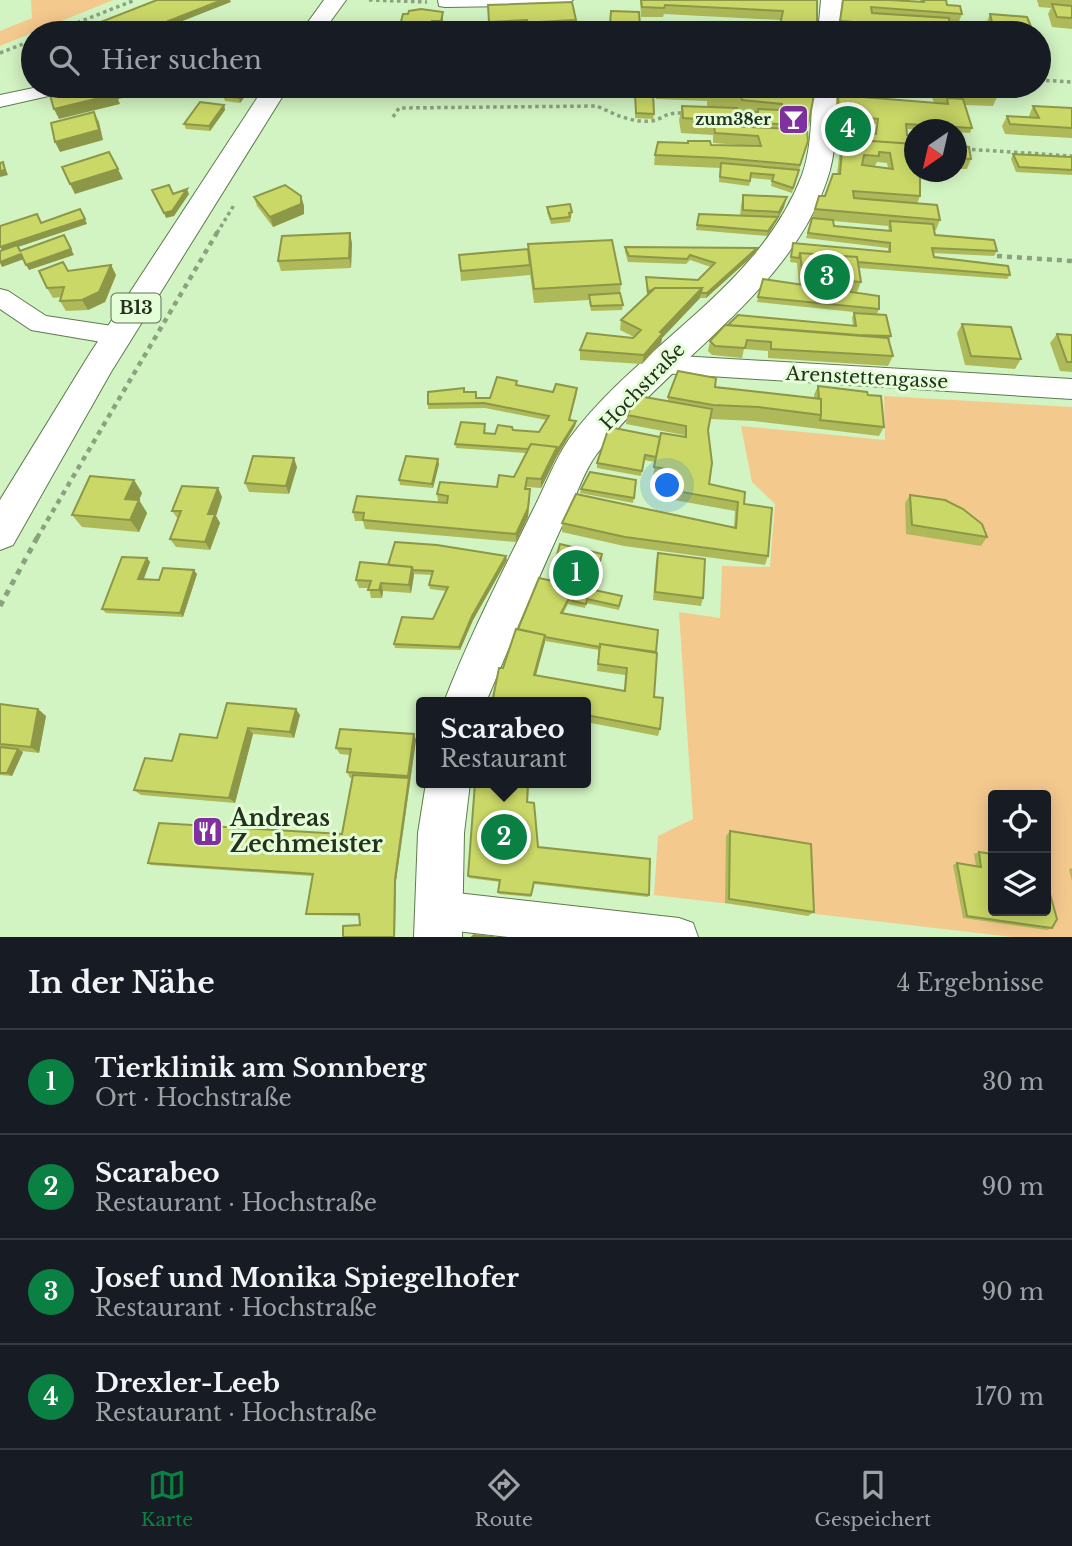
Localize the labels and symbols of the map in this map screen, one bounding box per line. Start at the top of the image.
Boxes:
bar icon: zum38er [777,102,811,136]
pin: 4 [825,103,871,155]
place label: zum38er [695,109,771,129]
north arrow [904,119,967,182]
pin: 3 [804,251,850,303]
road number: B13 [111,294,160,322]
street label: Hochstraße [595,338,690,435]
street label: Arenstettengasse [784,362,949,393]
your location [650,468,684,502]
pin: 1 [553,547,599,599]
place label: Andreas Zechmeister [229,804,383,858]
pin: 2 [481,811,527,863]
restaurant icon: Andreas Zechmeister [190,814,224,848]

